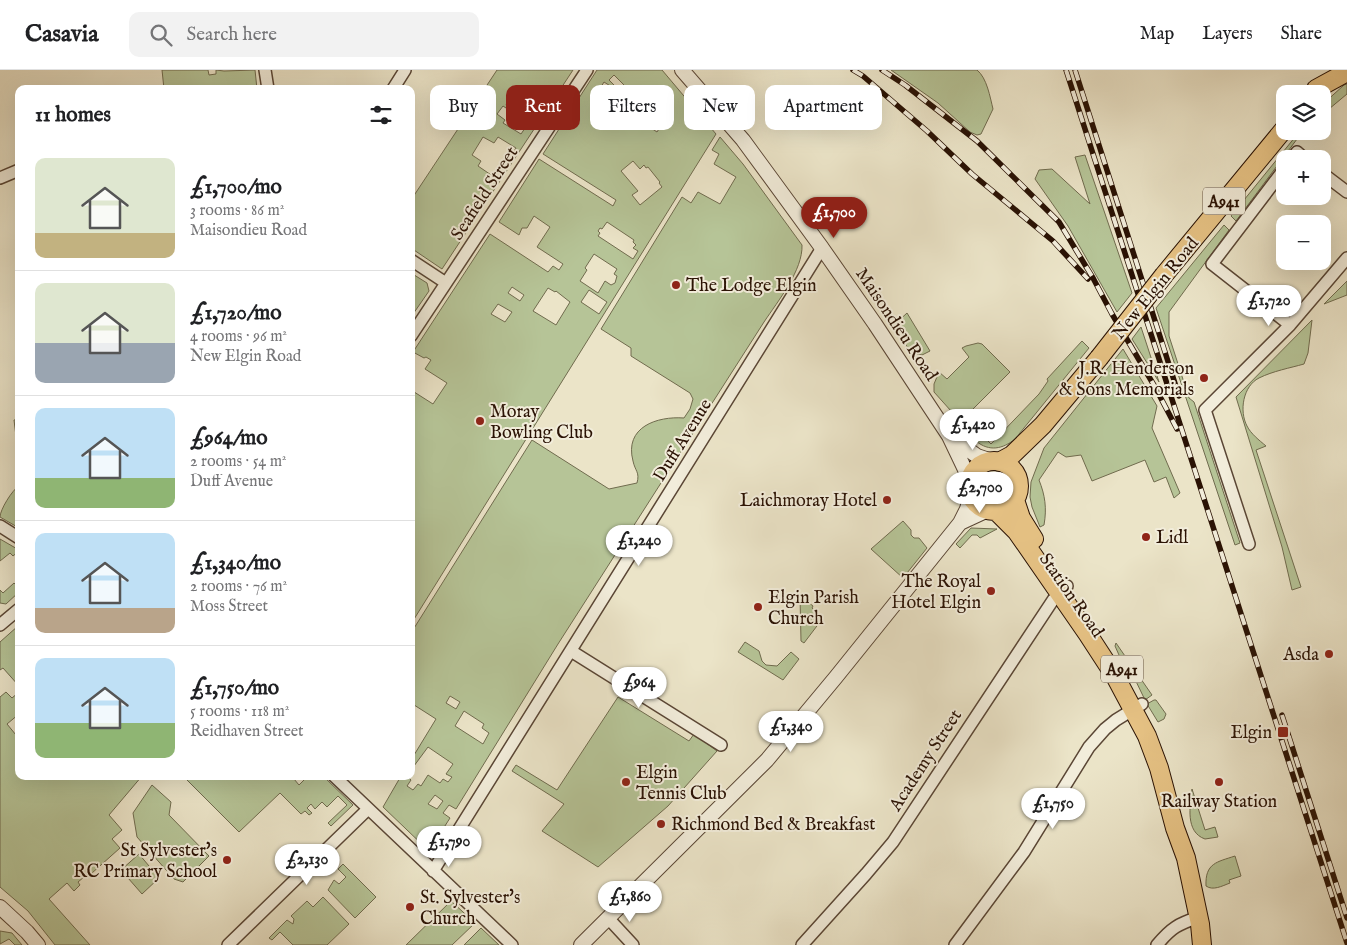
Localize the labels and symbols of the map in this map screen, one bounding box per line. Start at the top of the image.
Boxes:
street label: Seafield Street [446,143,524,245]
road number: A941 [1203,188,1245,214]
pin: £1,700 [793,196,875,239]
street label: New Elgin Road [1108,233,1205,345]
street label: Maisondieu Road [849,264,942,386]
place label: The Lodge Elgin [686,275,817,298]
marker: The Lodge Elgin [670,279,682,291]
pin: £1,720 [1228,284,1310,327]
place label: J.R. Henderson & Sons Memorials [1059,358,1194,402]
marker: J.R. Henderson & Sons Memorials [1198,372,1210,384]
street label: Duff Avenue [649,395,718,487]
place label: Moray Bowling Club [490,401,593,445]
pin: £1,420 [932,408,1014,451]
marker: Moray Bowling Club [474,415,486,427]
pin: £2,700 [939,472,1021,514]
place label: Laichmoray Hotel [740,490,877,513]
marker: Laichmoray Hotel [881,494,893,506]
pin: £1,240 [598,524,680,567]
place label: Lidl [1156,527,1188,550]
marker: Lidl [1140,531,1152,543]
street label: Station Road [1033,549,1109,643]
place label: The Royal Hotel Elgin [891,571,981,615]
marker: The Royal Hotel Elgin [985,585,997,597]
place label: Elgin Parish Church [768,587,859,631]
marker: Elgin Parish Church [752,601,764,613]
place label: Asda [1282,644,1319,667]
marker: Asda [1323,648,1335,660]
road number: A941 [1101,656,1143,682]
pin: £964 [609,666,669,709]
street label: Academy Street [884,706,968,817]
pin: £1,340 [750,710,832,753]
place label: Elgin [1230,722,1272,745]
marker: Elgin [1276,725,1290,739]
place label: Elgin Tennis Club [636,762,727,806]
marker: Elgin Tennis Club [620,776,632,788]
marker: Railway Station [1213,776,1225,788]
pin: £1,750 [1012,788,1094,830]
place label: Railway Station [1161,791,1278,814]
place label: Richmond Bed & Breakfast [671,814,875,837]
marker: Richmond Bed & Breakfast [655,818,667,830]
pin: £1,790 [408,826,490,868]
place label: St Sylvester's RC Primary School [73,840,217,884]
pin: £2,130 [266,844,348,886]
marker: St Sylvester's RC Primary School [221,854,233,866]
pin: £1,860 [589,880,671,923]
place label: St. Sylvester's Church [420,887,520,931]
marker: St. Sylvester's Church [404,901,416,913]

